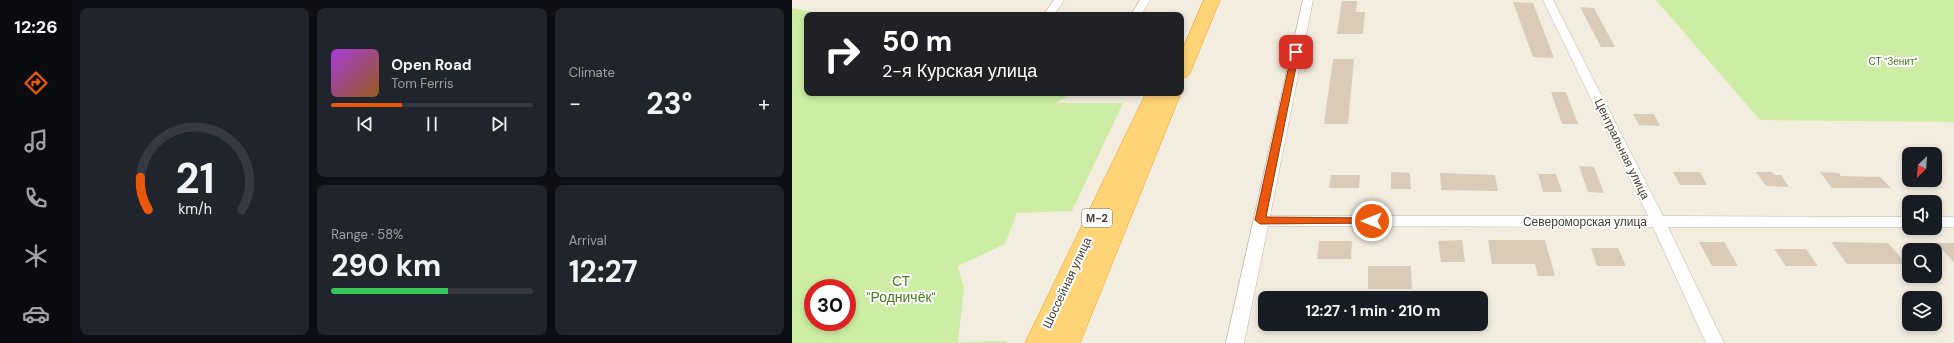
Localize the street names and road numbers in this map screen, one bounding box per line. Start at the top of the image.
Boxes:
street label: Центральная улица [1591,96,1653,202]
road number: М-2 [1082,209,1112,227]
street label: Североморская улица [1523,214,1647,230]
street label: Шоссейная улица [1039,234,1095,331]

